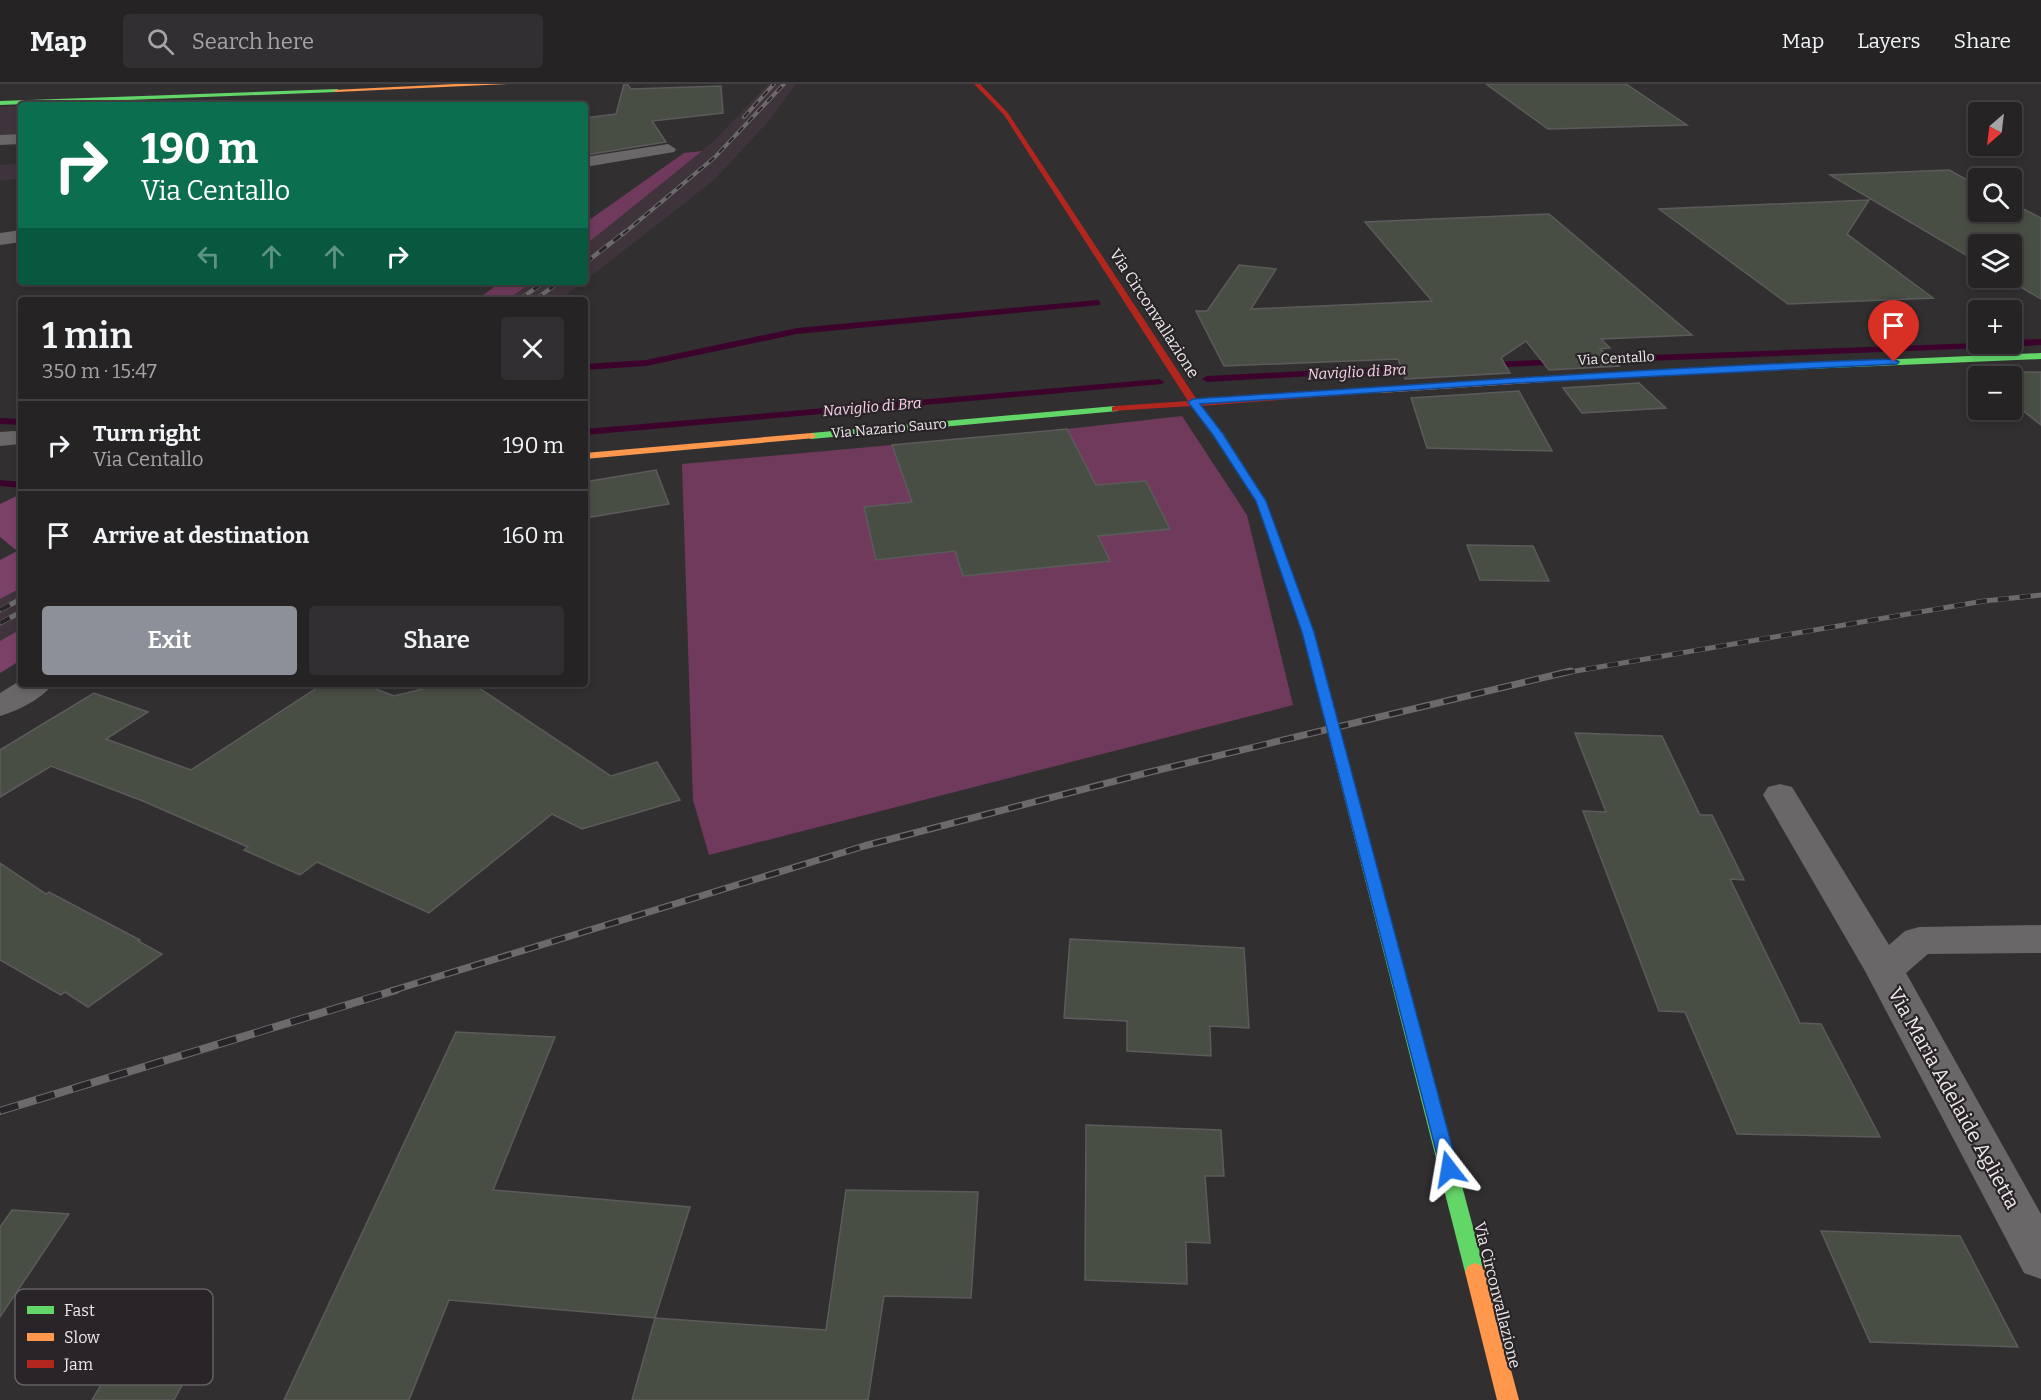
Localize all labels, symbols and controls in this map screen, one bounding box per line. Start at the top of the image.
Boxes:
search box [123,14,543,68]
text: Map [30,25,87,58]
icon: search [144,25,177,58]
text: Search here [192,28,314,55]
text: Map [1782,28,1824,54]
text: Layers [1857,28,1921,54]
text: Share [1954,28,2011,54]
north arrow [1968,102,2022,156]
map controls [1968,102,2022,420]
text: 190 m [141,124,258,174]
icon: right [42,126,120,204]
button: search [1968,168,2022,222]
text: Via Centallo [141,175,290,207]
button: layers [1968,234,2022,288]
icon: left [192,240,225,273]
icon: ahead [255,240,288,273]
icon: ahead [318,240,351,273]
icon: right [381,240,414,273]
street label: Via Circonvallazione [1106,245,1203,381]
pin [1868,300,1919,362]
button: + [1968,300,2022,354]
icon: arrive [1877,309,1910,342]
text: 1 min [42,314,133,358]
button: close [501,317,564,380]
street label: Via Centallo [1577,348,1655,369]
text: 350 m · 15:47 [42,359,157,383]
water label: Naviglio di Bra [1307,360,1407,384]
button: − [1968,366,2022,420]
water label: Naviglio di Bra [822,394,922,420]
street label: Via Nazario Sauro [831,415,947,442]
text: Turn right [93,420,201,447]
icon: right [42,429,75,462]
text: 190 m [503,432,564,459]
text: Via Centallo [93,447,204,471]
icon: arrive [42,519,75,552]
text: Arrive at destination [93,522,309,549]
text: 160 m [503,522,564,549]
button: Exit [42,606,297,675]
button: Share [309,606,564,675]
street label: Via Maria Adelaide Aglietta [1883,983,2025,1213]
position arrow [1417,1137,1481,1201]
street label: Via Circonvallazione [1470,1220,1525,1370]
legend [15,1289,213,1385]
text: Fast [64,1301,95,1320]
text: Slow [64,1328,100,1347]
text: Jam [63,1355,93,1374]

